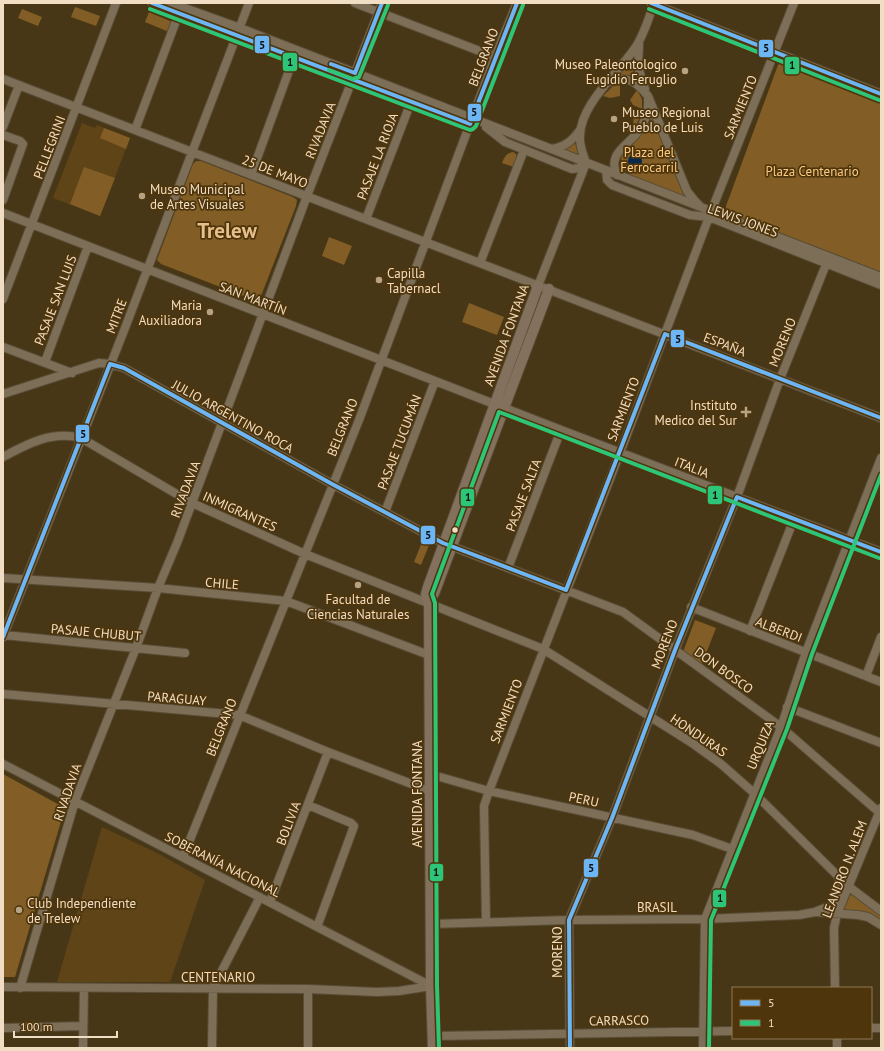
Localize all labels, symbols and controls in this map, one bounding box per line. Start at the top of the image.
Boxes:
street label: BELGRANO [465,26,502,89]
line badge: 5 [254,35,270,54]
text: 5 [259,38,265,52]
line badge: 5 [758,39,774,58]
text: 5 [763,41,769,55]
line badge: 1 [282,52,298,72]
text: 1 [287,55,293,69]
place label: Museo Paleontologico Eugidio Feruglio [555,56,677,88]
line badge: 1 [784,56,800,75]
text: 1 [789,58,795,72]
marker: Museo Paleontologico Eugidio Feruglio [680,66,690,76]
street label: SARMIENTO [720,73,761,142]
street label: RIVADAVIA [301,99,340,161]
line badge: 5 [467,103,482,122]
place label: Museo Regional Pueblo de Luis [622,104,710,136]
text: 5 [471,105,477,119]
street label: PASAJE LA RIOJA [353,110,402,202]
street label: PELLEGRINI [30,113,69,181]
marker: Museo Regional Pueblo de Luis [609,114,619,124]
park label: Plaza del Ferrocarril [620,144,678,176]
street label: 25 DE MAYO [239,151,310,192]
park label: Plaza Centenario [765,163,859,180]
place label: Museo Municipal de Artes Visuales [150,181,244,213]
marker: Museo Municipal de Artes Visuales [137,191,147,201]
street label: LEWIS JONES [705,200,781,241]
district label: Trelew [197,217,258,244]
street label: PASAJE SAN LUIS [30,253,81,348]
place label: Capilla Tabernacl [387,265,441,297]
marker: Capilla Tabernacl [374,275,384,285]
street label: SAN MARTÍN [216,278,289,319]
street label: AVENIDA FONTANA [480,281,533,388]
street label: MITRE [102,296,131,336]
place label: Maria Auxiliadora [139,297,202,329]
marker: Maria Auxiliadora [205,307,215,317]
street label: MORENO [765,315,800,369]
line badge: 5 [670,329,685,348]
street label: ESPAÑA [701,329,749,360]
text: 5 [675,332,681,346]
street label: SARMIENTO [603,375,644,444]
street label: JULIO ARGENTINO ROCA [168,376,297,457]
street label: PASAJE TUCUMÁN [374,392,425,492]
street label: BELGRANO [323,396,362,459]
place label: Instituto Medico del Sur [654,397,738,429]
marker: Instituto Medico del Sur [740,406,752,418]
line badge: 5 [75,424,90,443]
text: 5 [80,427,86,441]
street label: ITALIA [672,453,712,482]
street label: PASAJE SALTA [502,456,545,534]
street label: RIVADAVIA [167,458,204,520]
line badge: 1 [707,485,723,505]
street label: INMIGRANTES [200,488,280,535]
line badge: 1 [460,488,475,507]
text: 1 [712,488,718,502]
text: 1 [465,490,471,504]
line badge: 5 [420,525,436,545]
unlabelled marker [450,525,460,535]
text: 5 [425,528,431,542]
street label: CHILE [204,574,239,593]
marker: Facultad de Ciencias Naturales [353,580,363,590]
place label: Facultad de Ciencias Naturales [307,591,409,623]
street label: ALBERDI [753,613,805,646]
street label: MORENO [647,617,682,671]
street label: PASAJE CHUBUT [50,620,142,645]
street label: DON BOSCO [691,643,757,698]
street label: SARMIENTO [486,677,527,746]
street label: PARAGUAY [147,687,208,710]
street label: BELGRANO [202,696,241,759]
street label: HONDURAS [667,710,731,761]
street label: URQUIZA [743,718,778,772]
street label: AVENIDA FONTANA [409,740,426,848]
street label: RIVADAVIA [50,761,85,823]
street label: PERU [567,788,601,811]
street label: BOLIVIA [272,798,305,848]
street label: LEANDRO N. ALEM [818,818,871,920]
street label: SOBERANÍA NACIONAL [162,828,284,901]
line badge: 5 [583,858,599,878]
text: 5 [588,861,594,875]
line badge: 1 [429,863,444,882]
text: 1 [433,865,439,879]
line badge: 1 [712,889,727,908]
text: 1 [717,891,723,905]
place label: Club Independiente de Trelew [27,895,136,927]
street label: BRASIL [637,899,677,916]
marker: Club Independiente de Trelew [14,905,24,915]
street label: MORENO [549,926,566,978]
street label: CENTENARIO [181,969,255,986]
legend [732,987,872,1039]
text: 5 [768,995,775,1010]
street label: CARRASCO [589,1011,649,1030]
scale bar [14,1013,117,1039]
text: 1 [768,1015,775,1030]
text: 100 m [20,1019,53,1034]

